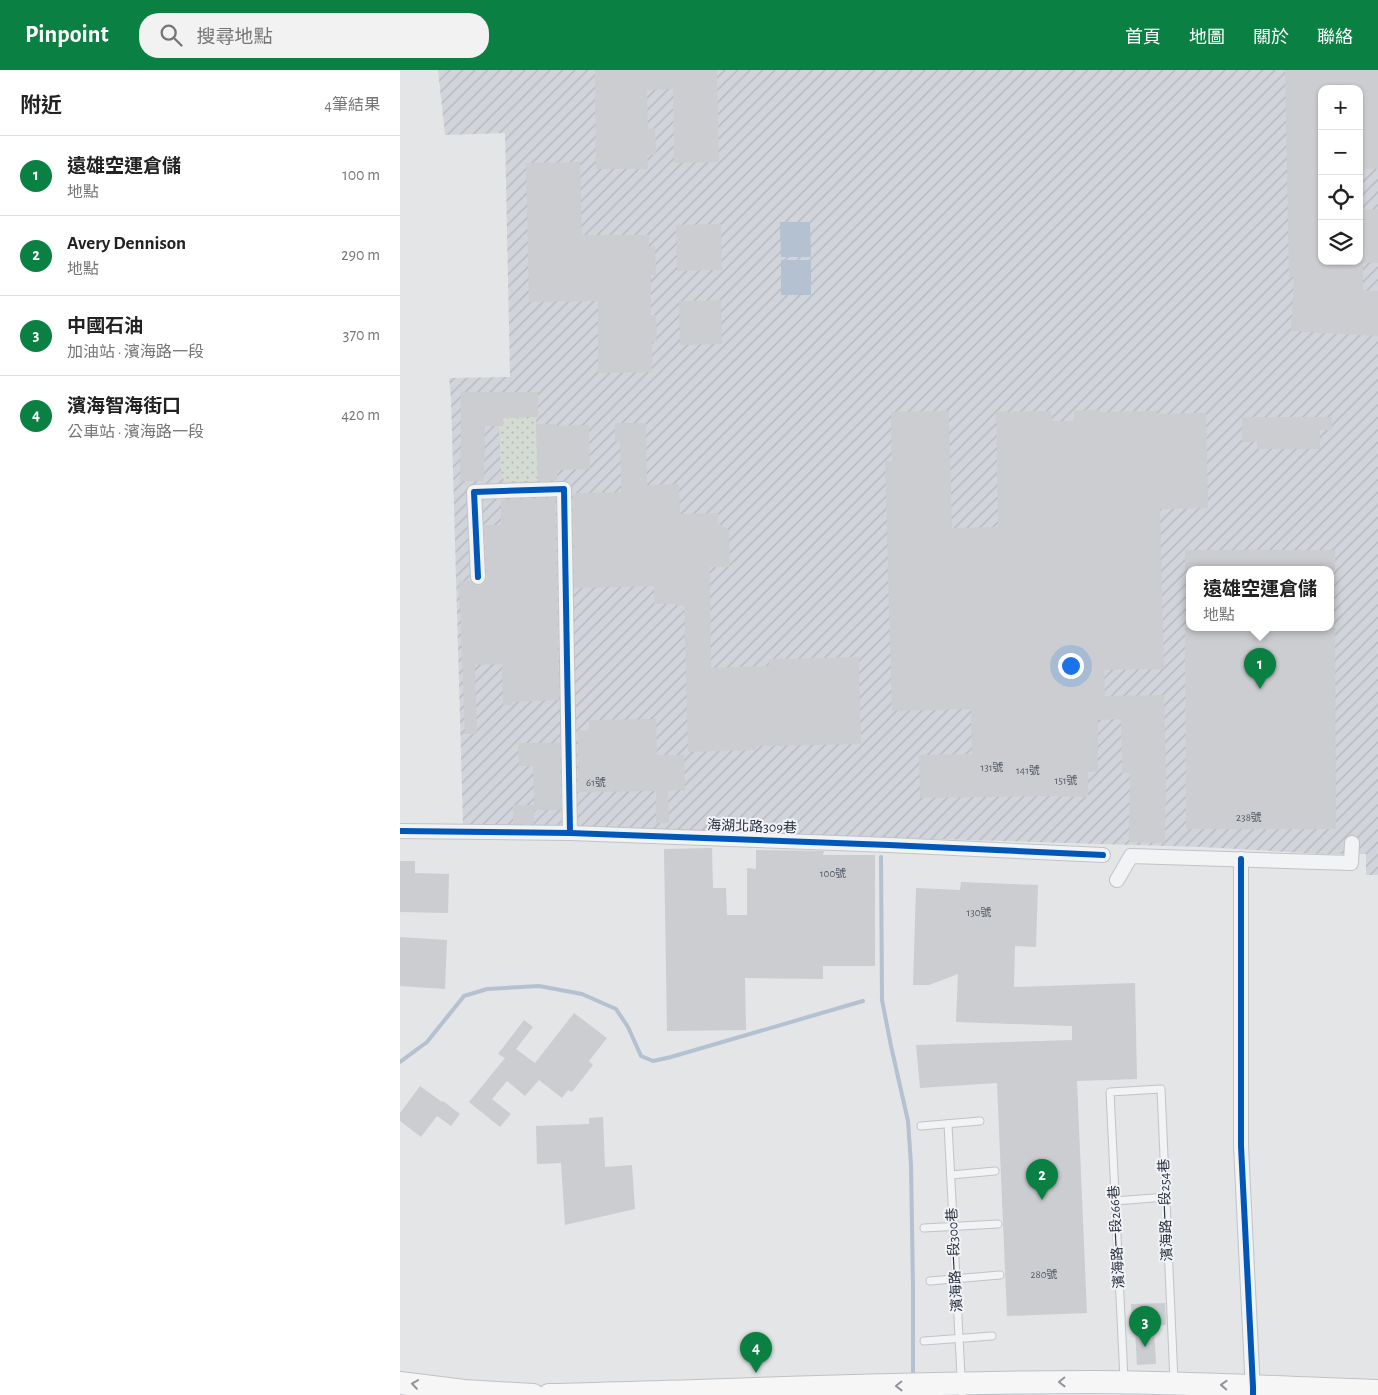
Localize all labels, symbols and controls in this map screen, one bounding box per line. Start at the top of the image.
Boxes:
search box [139,13,489,58]
icon: search [157,21,185,49]
text: Pinpoint [25,23,109,47]
text: 搜尋地點 [197,28,273,47]
text: 首頁 [1125,29,1161,47]
text: 地圖 [1189,29,1225,47]
text: 關於 [1253,29,1289,47]
text: 聯絡 [1317,29,1353,47]
map controls [1318,85,1363,265]
button: + [1318,85,1363,130]
text: 附近 [20,95,62,116]
text: 4筆結果 [324,97,380,113]
button: − [1318,130,1363,175]
text: 遠雄空運倉儲 [67,157,181,176]
text: 1 [33,167,39,183]
text: 100 m [342,167,380,183]
button: locate [1318,175,1363,220]
text: 地點 [67,184,99,200]
button: layers [1318,220,1363,265]
text: Avery Dennison [67,234,186,253]
text: 2 [32,247,40,263]
text: 290 m [341,247,380,263]
text: 地點 [67,261,99,277]
text: 中國石油 [67,317,143,336]
text: 3 [33,327,39,343]
text: 370 m [343,327,380,343]
text: 加油站 · 濱海路一段 [67,344,204,360]
text: 濱海智海街口 [67,397,181,416]
text: 4 [32,407,40,423]
text: 420 m [341,407,380,423]
text: 公車站 · 濱海路一段 [67,424,204,440]
popup [1186,566,1334,631]
text: 遠雄空運倉儲 [1203,580,1317,599]
text: 地點 [1203,607,1235,623]
pin: 1 [1244,648,1276,689]
your location [1058,653,1084,679]
house number: 131號 [980,762,1004,773]
house number: 141號 [1016,765,1040,776]
house number: 151號 [1054,775,1078,786]
house number: 61號 [586,777,606,788]
house number: 238號 [1236,812,1262,823]
street label: 海湖北路309巷 [707,816,797,836]
house number: 100號 [820,868,846,879]
house number: 130號 [966,907,992,918]
street label: 濱海路一段254巷 [1156,1158,1175,1262]
pin: 2 [1026,1159,1058,1200]
street label: 濱海路一段266巷 [1106,1185,1127,1289]
street label: 濱海路一段300巷 [944,1207,965,1313]
house number: 280號 [1030,1269,1058,1280]
pin: 3 [1129,1306,1161,1347]
pin: 4 [740,1332,772,1373]
one-way arrow [1058,1377,1066,1388]
one-way arrow [410,1380,419,1390]
one-way arrow [895,1380,903,1391]
one-way arrow [1220,1380,1228,1391]

